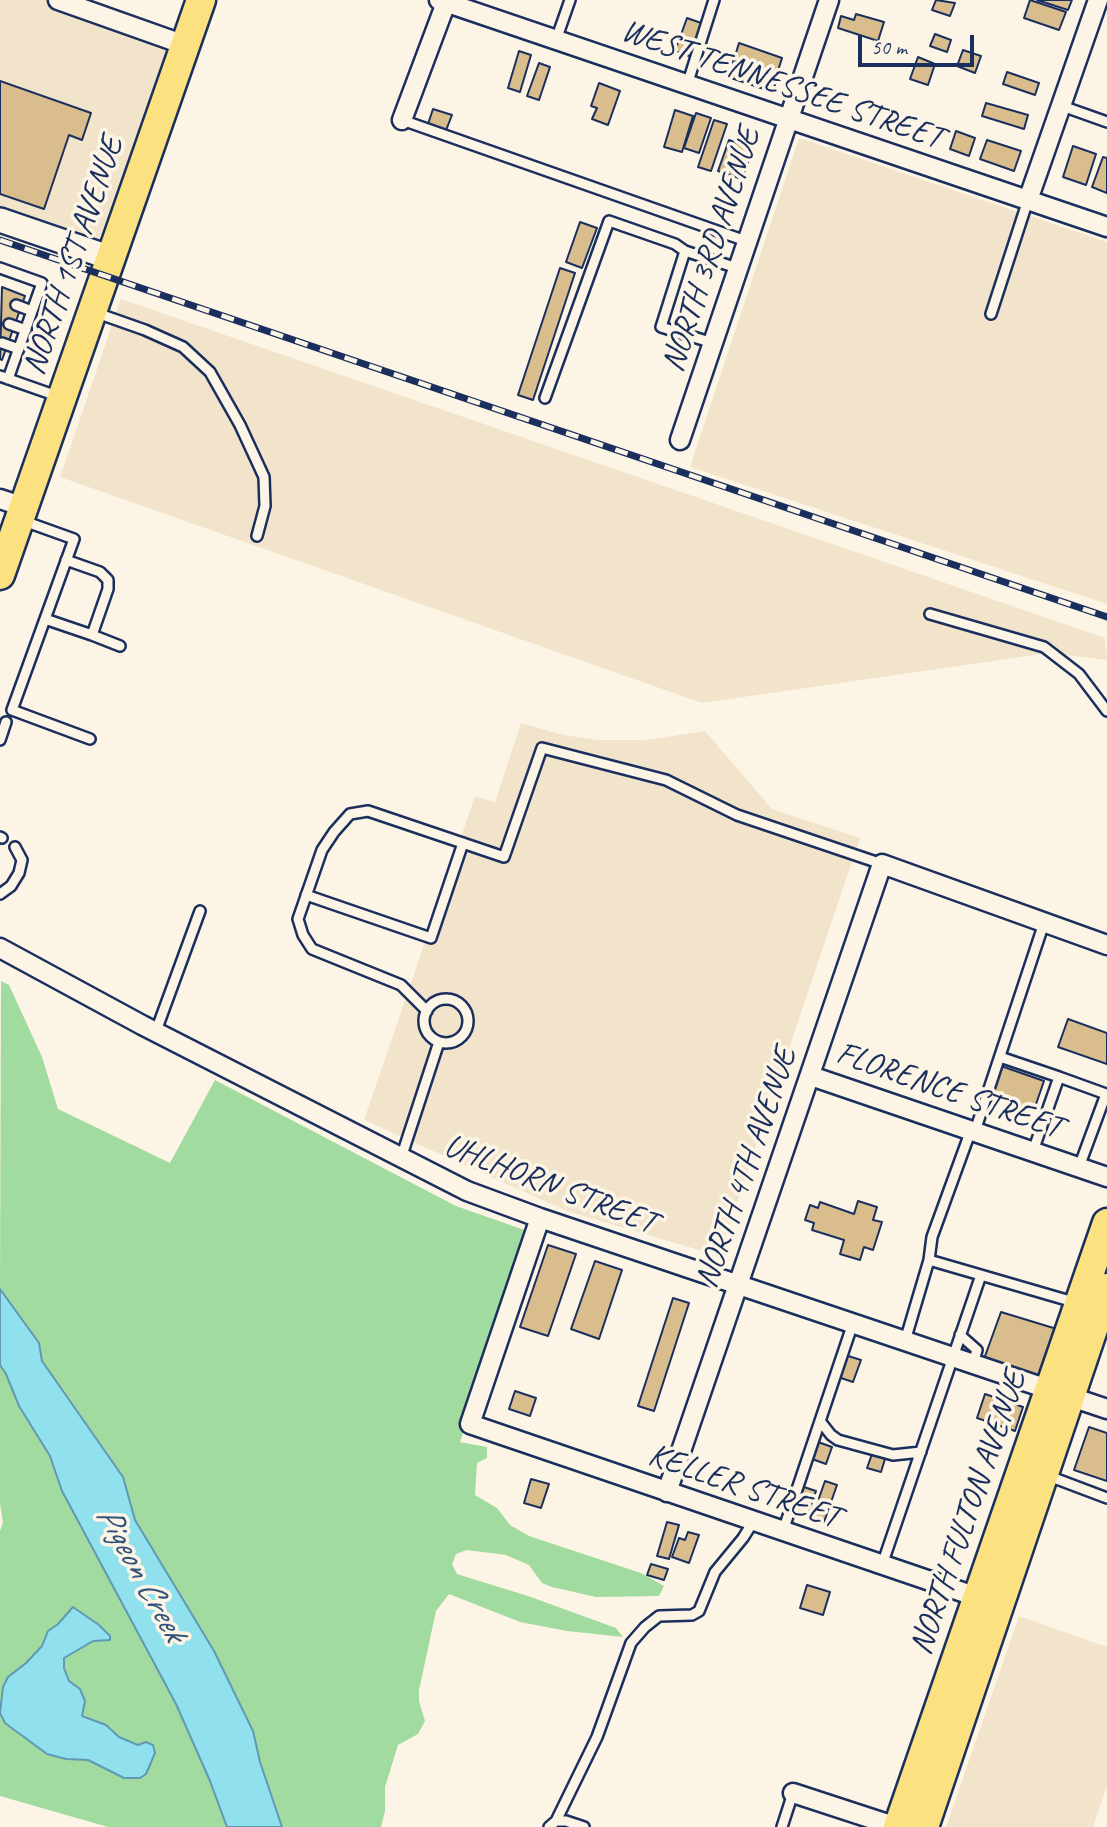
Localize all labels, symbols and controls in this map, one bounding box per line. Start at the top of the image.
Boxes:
street label: WEST TENNESSEE STREET [616,11,948,159]
scale bar [862,21,978,65]
text: 50 m [871,34,907,60]
street label: NORTH 3RD AVENUE [654,123,770,377]
street label: NORTH 1ST AVENUE [15,132,133,380]
street label: FLORENCE STREET [831,1034,1067,1148]
street label: NORTH 4TH AVENUE [687,1043,807,1293]
street label: UHLHORN STREET [438,1126,662,1244]
street label: NORTH FULTON AVENUE [902,1366,1036,1660]
street label: KELLER STREET [643,1436,845,1538]
water label: Pigeon Creek [86,1499,194,1649]

